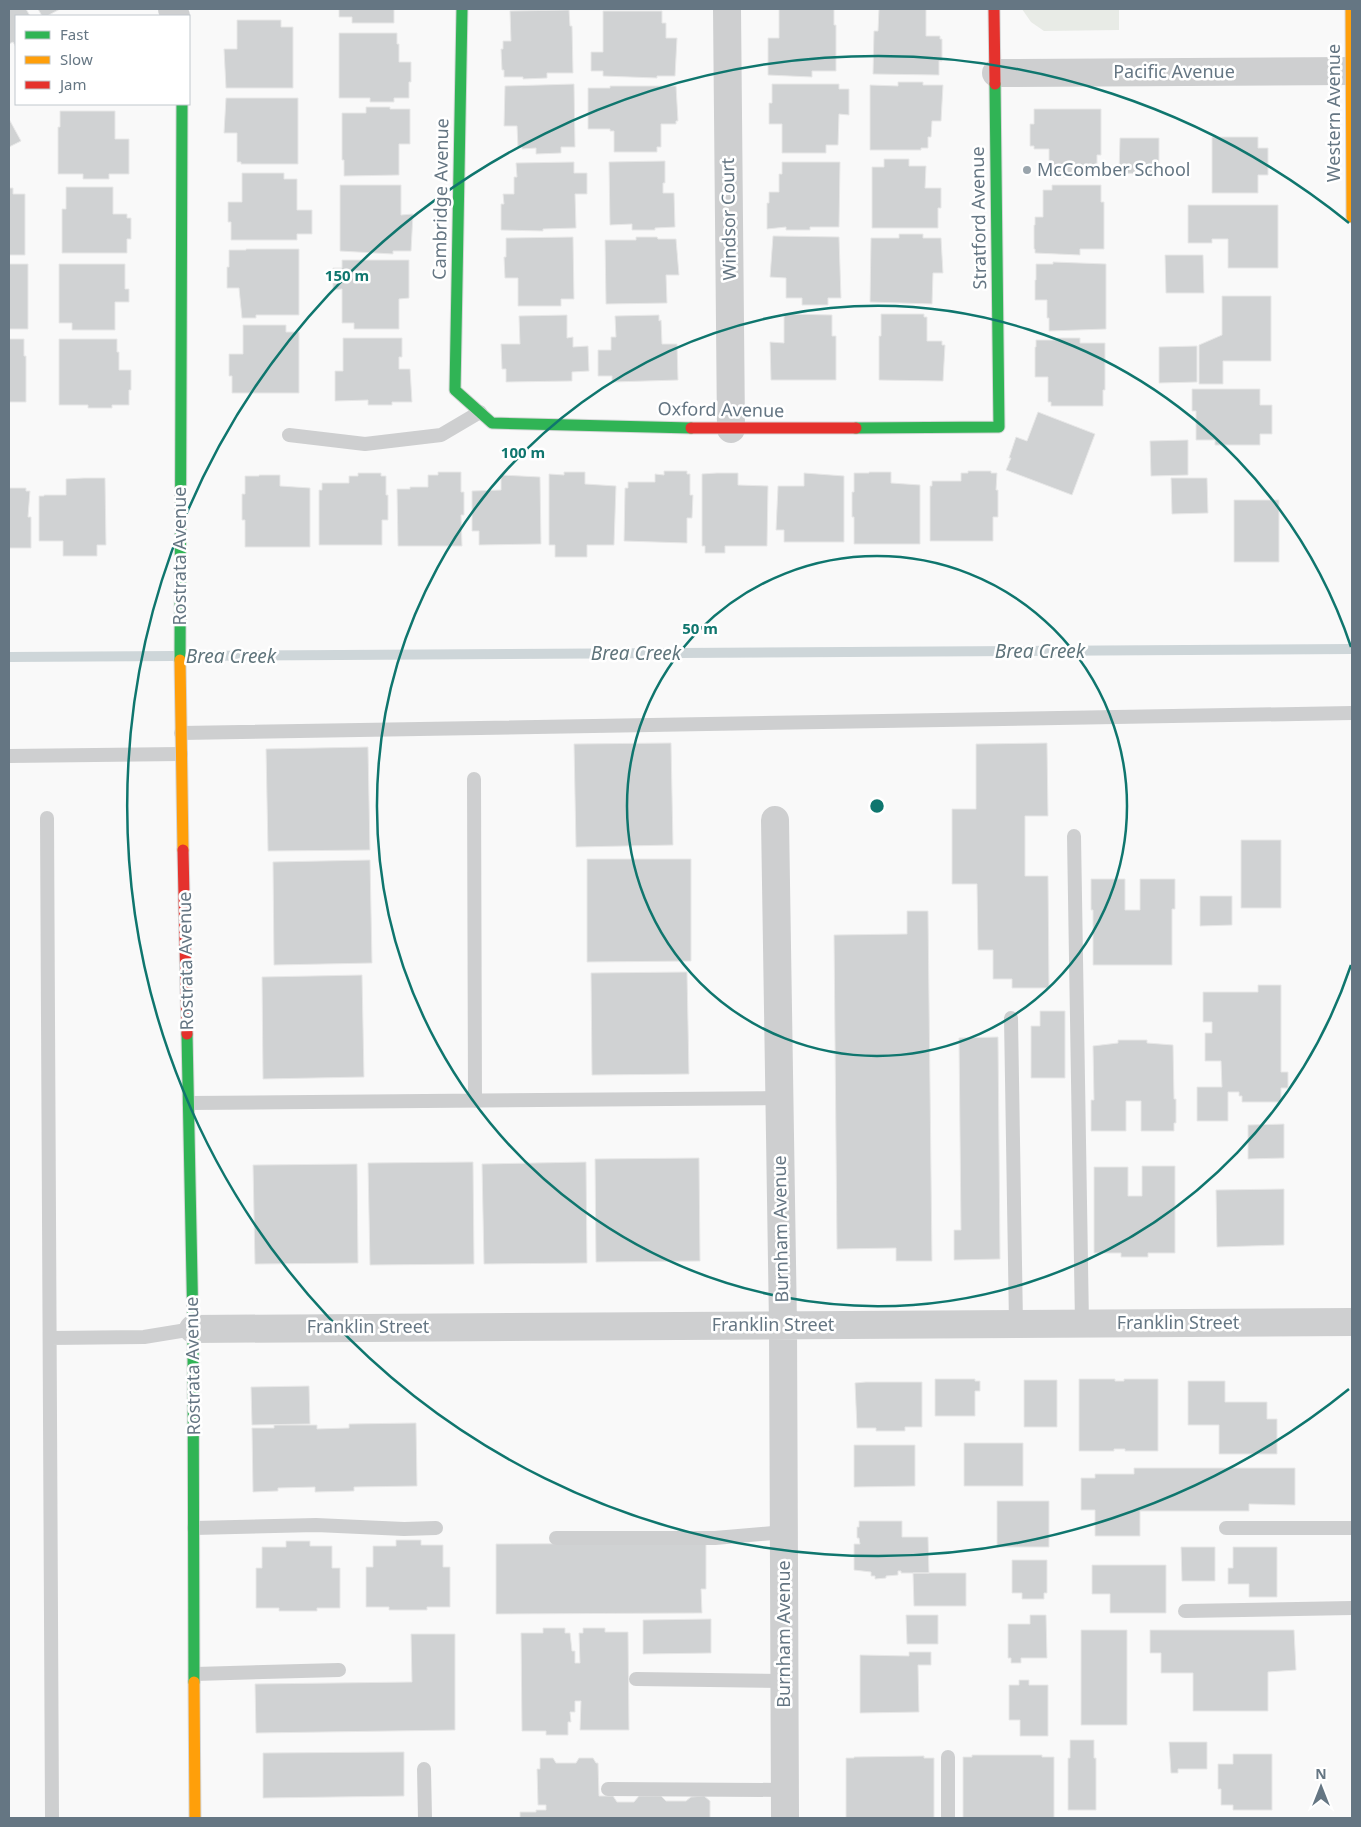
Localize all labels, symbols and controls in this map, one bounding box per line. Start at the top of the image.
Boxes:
legend [15,15,190,105]
text: Fast [60,24,89,44]
street label: Western Avenue [1321,44,1345,182]
text: Slow [60,49,93,69]
street label: Pacific Avenue [1113,59,1235,83]
text: Jam [58,74,87,94]
street label: Cambridge Avenue [427,118,453,280]
street label: Stratford Avenue [965,146,991,290]
street label: Windsor Court [715,157,741,280]
place label: McComber School [1037,157,1190,181]
marker: McComber School [1021,164,1033,176]
text: 150 m [325,265,369,285]
street label: Oxford Avenue [657,396,785,422]
text: 100 m [501,442,545,462]
street label: Rostrata Avenue [167,487,191,625]
text: 50 m [682,618,718,638]
water label: Brea Creek [995,638,1086,664]
water label: Brea Creek [591,640,682,666]
water label: Brea Creek [186,643,277,669]
centre of rings [868,797,886,815]
street label: Rostrata Avenue [172,891,198,1031]
street label: Burnham Avenue [767,1155,793,1303]
street label: Rostrata Avenue [179,1296,205,1436]
street label: Franklin Street [1117,1310,1240,1334]
street label: Franklin Street [712,1312,835,1336]
street label: Franklin Street [307,1314,430,1338]
street label: Burnham Avenue [771,1560,795,1708]
north arrow [1296,1762,1346,1812]
text: N [1315,1764,1327,1783]

